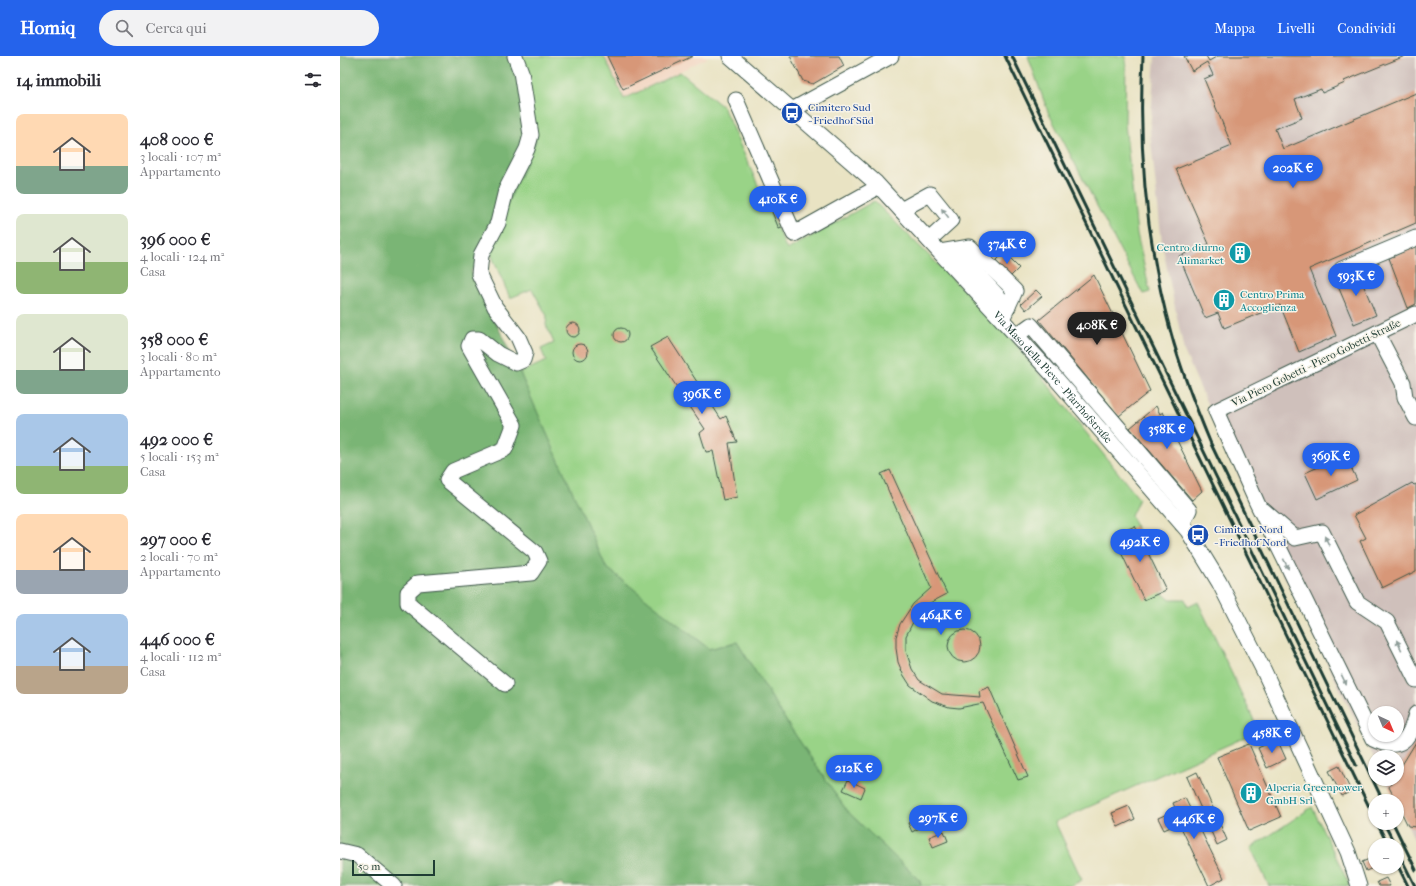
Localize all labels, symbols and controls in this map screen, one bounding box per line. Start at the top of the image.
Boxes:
search box [99,10,379,46]
text: Homiq [20,17,75,39]
icon: search [113,17,135,39]
text: Cerca qui [145,19,207,37]
text: Mappa [1214,20,1255,37]
text: Livelli [1277,20,1315,37]
text: Condividi [1337,20,1396,37]
icon: filters [302,69,324,91]
text: 14 immobili [16,70,101,90]
bus stop icon: Cimitero Sud - Friedhof Süd [779,100,805,126]
place label: Cimitero Sud - Friedhof Süd [808,101,875,127]
text: 408 000 € [140,129,214,149]
icon: home [48,130,96,178]
text: 3 locali · 107 m² [140,149,221,164]
pin: 202K € [1260,155,1326,189]
text: 202K € [1273,160,1313,175]
text: Appartamento [140,164,221,179]
pin: 410K € [745,186,811,220]
text: 410K € [758,191,798,206]
one-way arrow [942,208,950,218]
text: 396 000 € [140,229,211,249]
icon: home [48,230,96,278]
pin: 374K € [974,231,1040,265]
text: 374K € [988,236,1026,251]
building icon: Centro diurno Alimarket [1227,240,1253,266]
place label: Centro diurno Alimarket [1156,241,1224,267]
text: 4 locali · 124 m² [140,249,224,264]
pin: 593K € [1323,263,1389,297]
text: Casa [140,264,166,279]
text: 593K € [1337,268,1375,283]
building icon: Centro Prima Accoglienza [1211,287,1237,313]
place label: Centro Prima Accoglienza [1239,288,1305,314]
street label: Via Maso della Pieve - Pfarrhofstraße [990,307,1116,446]
pin: 408K € [1064,312,1130,346]
street label: Via Piero Gobetti - Piero-Gobetti-Straße [1228,316,1403,410]
text: 408K € [1076,317,1118,332]
text: 358 000 € [140,329,208,349]
icon: home [48,330,96,378]
text: 3 locali · 80 m² [140,349,217,364]
text: Appartamento [140,364,221,379]
pin: 396K € [669,381,735,415]
text: 396K € [682,386,722,401]
pin: 358K € [1134,416,1200,450]
text: 358K € [1148,421,1186,436]
text: 492 000 € [140,429,213,449]
icon: home [48,430,96,478]
pin: 369K € [1298,443,1364,477]
text: 369K € [1311,448,1351,463]
text: 5 locali · 153 m² [140,449,219,464]
text: Casa [140,464,166,479]
bus stop icon: Cimitero Nord - Friedhof Nord [1185,522,1211,548]
place label: Cimitero Nord - Friedhof Nord [1214,523,1287,549]
text: 297 000 € [140,529,211,549]
pin: 492K € [1107,529,1173,563]
icon: home [48,530,96,578]
text: 492K € [1119,534,1161,549]
one-way arrow [1324,535,1330,546]
text: 2 locali · 70 m² [140,549,218,564]
one-way arrow [1283,558,1290,569]
text: Appartamento [140,564,221,579]
pin: 464K € [908,602,974,636]
text: 464K € [920,607,962,622]
text: 446 000 € [140,629,215,649]
icon: home [48,630,96,678]
one-way arrow [1395,639,1402,651]
text: 4 locali · 112 m² [140,649,221,664]
text: Casa [140,664,166,679]
one-way arrow [1341,674,1347,686]
north arrow [1368,706,1404,742]
map controls [1368,706,1404,874]
pin: 458K € [1239,720,1305,754]
text: 458K € [1252,725,1292,740]
button: layers [1368,750,1404,786]
pin: 212K € [821,755,887,789]
text: 212K € [835,760,873,775]
building icon: Alperia Greenpower GmbH Srl [1238,780,1264,806]
place label: Alperia Greenpower GmbH Srl [1265,781,1362,807]
button: + [1368,794,1404,830]
pin: 297K € [905,805,971,839]
pin: 446K € [1161,806,1227,840]
text: 297K € [918,810,958,825]
text: 446K € [1173,811,1215,826]
button: − [1368,838,1404,874]
scale bar [352,858,435,877]
text: 50 m [358,860,380,873]

